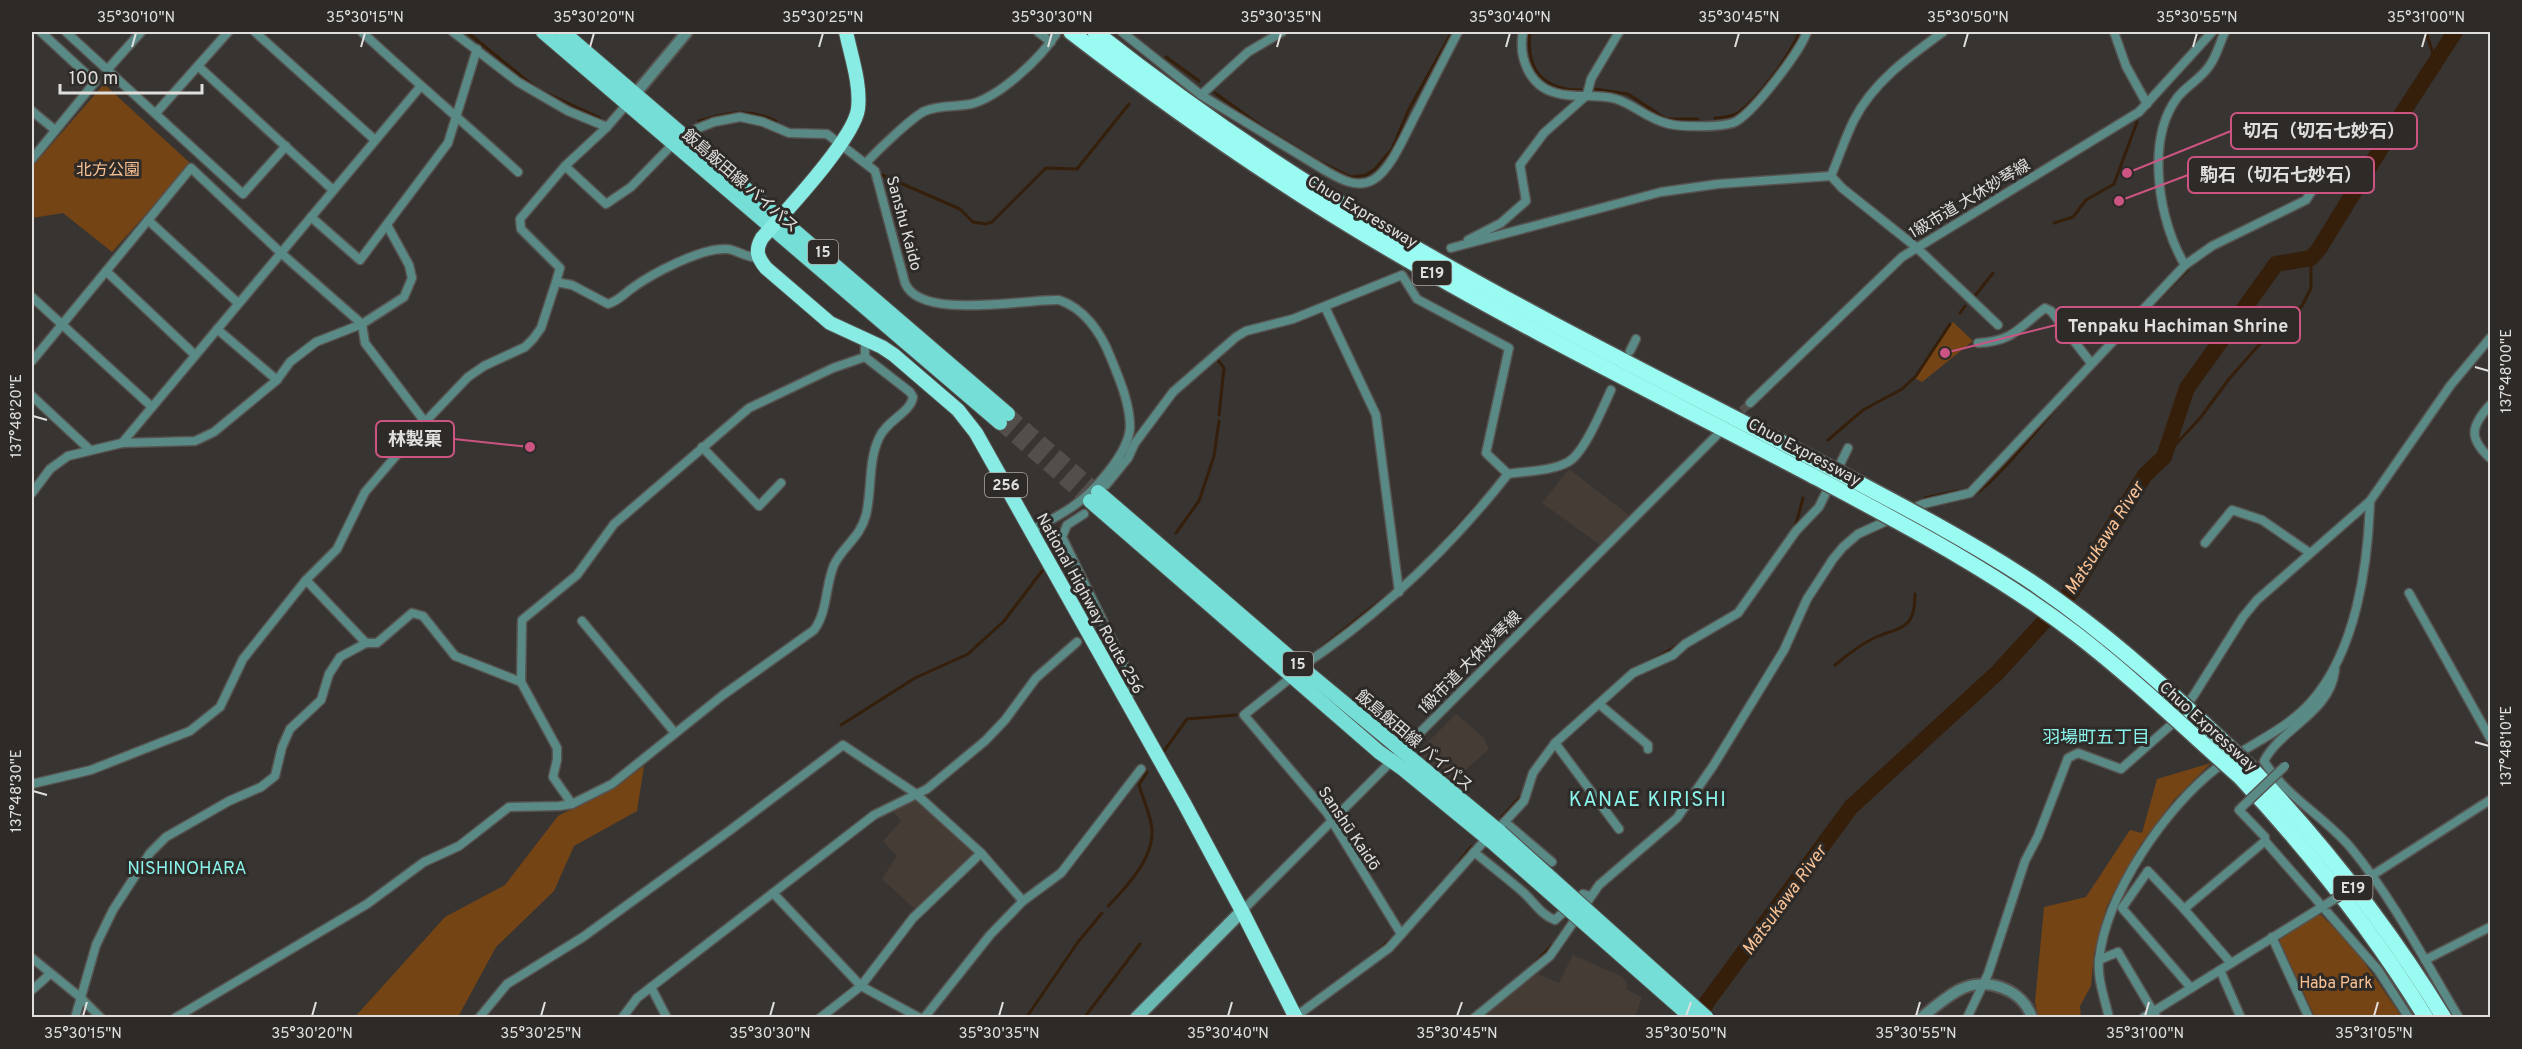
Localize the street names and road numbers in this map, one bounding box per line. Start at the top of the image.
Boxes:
street label: 飯島飯田線 バイパス [677,126,802,237]
street label: 1級市道 大休妙琴線 [1906,156,2034,244]
street label: Chuo Expressway [1303,172,1421,254]
street label: Sanshu Kaido [881,174,925,273]
road number: 15 [808,240,838,264]
road number: E19 [1412,261,1452,285]
street label: Chuo Expressway [1744,415,1864,491]
road number: 256 [985,473,1027,497]
street label: National Highway Route 256 [1031,510,1147,698]
street label: 1級市道 大休妙琴線 [1415,608,1526,719]
road number: 15 [1283,652,1313,676]
street label: Chuo Expressway [2154,678,2261,777]
street label: 飯島飯田線 バイパス [1351,686,1477,797]
street label: Sanshū Kaidō [1313,783,1384,875]
road number: E19 [2334,876,2372,900]

